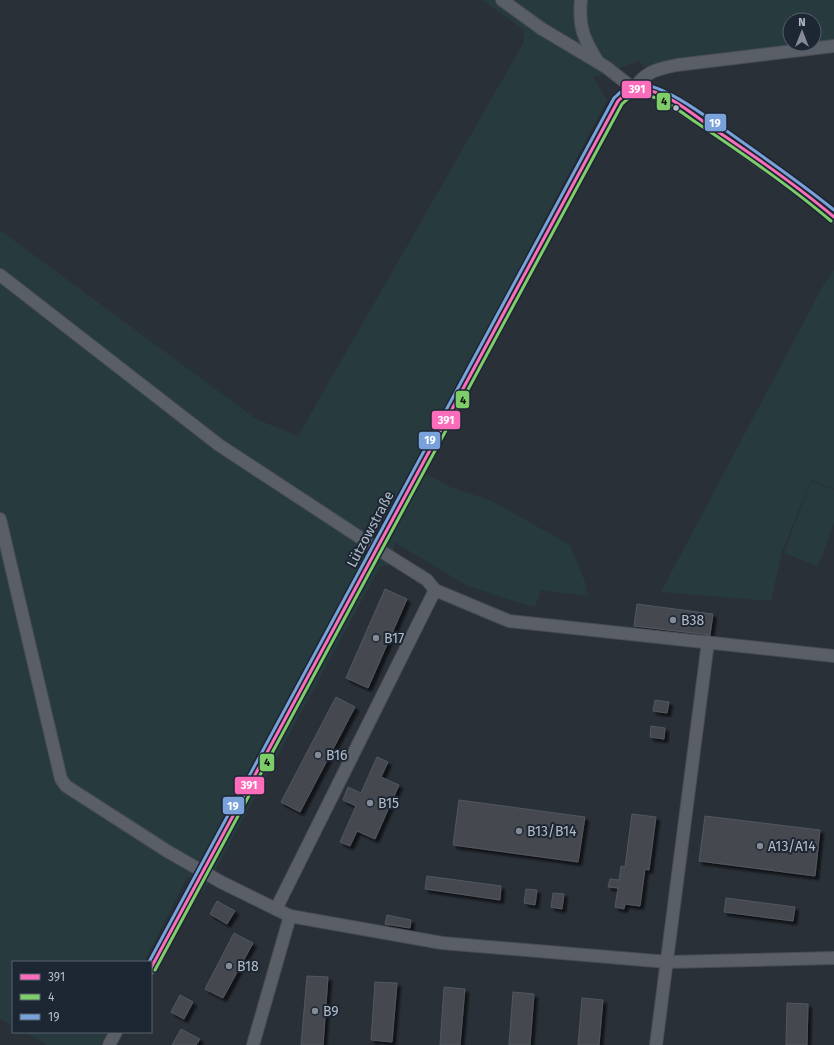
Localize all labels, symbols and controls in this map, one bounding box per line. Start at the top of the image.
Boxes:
north arrow [782,12,822,52]
text: N [798,16,806,29]
line badge: 391 [621,80,652,99]
text: 391 [628,83,645,96]
line badge: 4 [656,92,671,111]
text: 4 [661,95,667,108]
unlabelled marker [671,103,681,113]
line badge: 19 [704,113,727,132]
text: 19 [709,117,721,130]
line badge: 4 [455,390,470,409]
text: 4 [460,394,466,407]
line badge: 391 [431,410,461,430]
text: 391 [437,414,454,427]
line badge: 19 [418,431,441,450]
text: 19 [424,434,436,447]
street label: Lützowstraße [343,488,398,570]
place label: B38 [681,612,704,629]
marker: B38 [668,615,678,625]
place label: B17 [384,630,404,647]
marker: B17 [371,633,381,643]
place label: B16 [326,747,347,764]
marker: B16 [313,750,323,760]
line badge: 4 [259,753,275,772]
text: 4 [264,756,270,769]
line badge: 391 [234,776,265,795]
text: 391 [240,779,257,792]
place label: B15 [378,795,399,812]
line badge: 19 [222,796,245,815]
marker: B15 [365,798,375,808]
text: 19 [227,800,239,813]
place label: B13/B14 [527,823,577,840]
marker: B13/B14 [514,826,524,836]
place label: A13/A14 [768,838,816,855]
marker: A13/A14 [755,841,765,851]
place label: B18 [237,958,259,975]
legend [12,961,152,1033]
marker: B18 [224,961,234,971]
text: 391 [48,970,65,984]
text: 4 [48,990,55,1004]
place label: B9 [323,1003,339,1020]
marker: B9 [310,1006,320,1016]
text: 19 [48,1010,60,1024]

